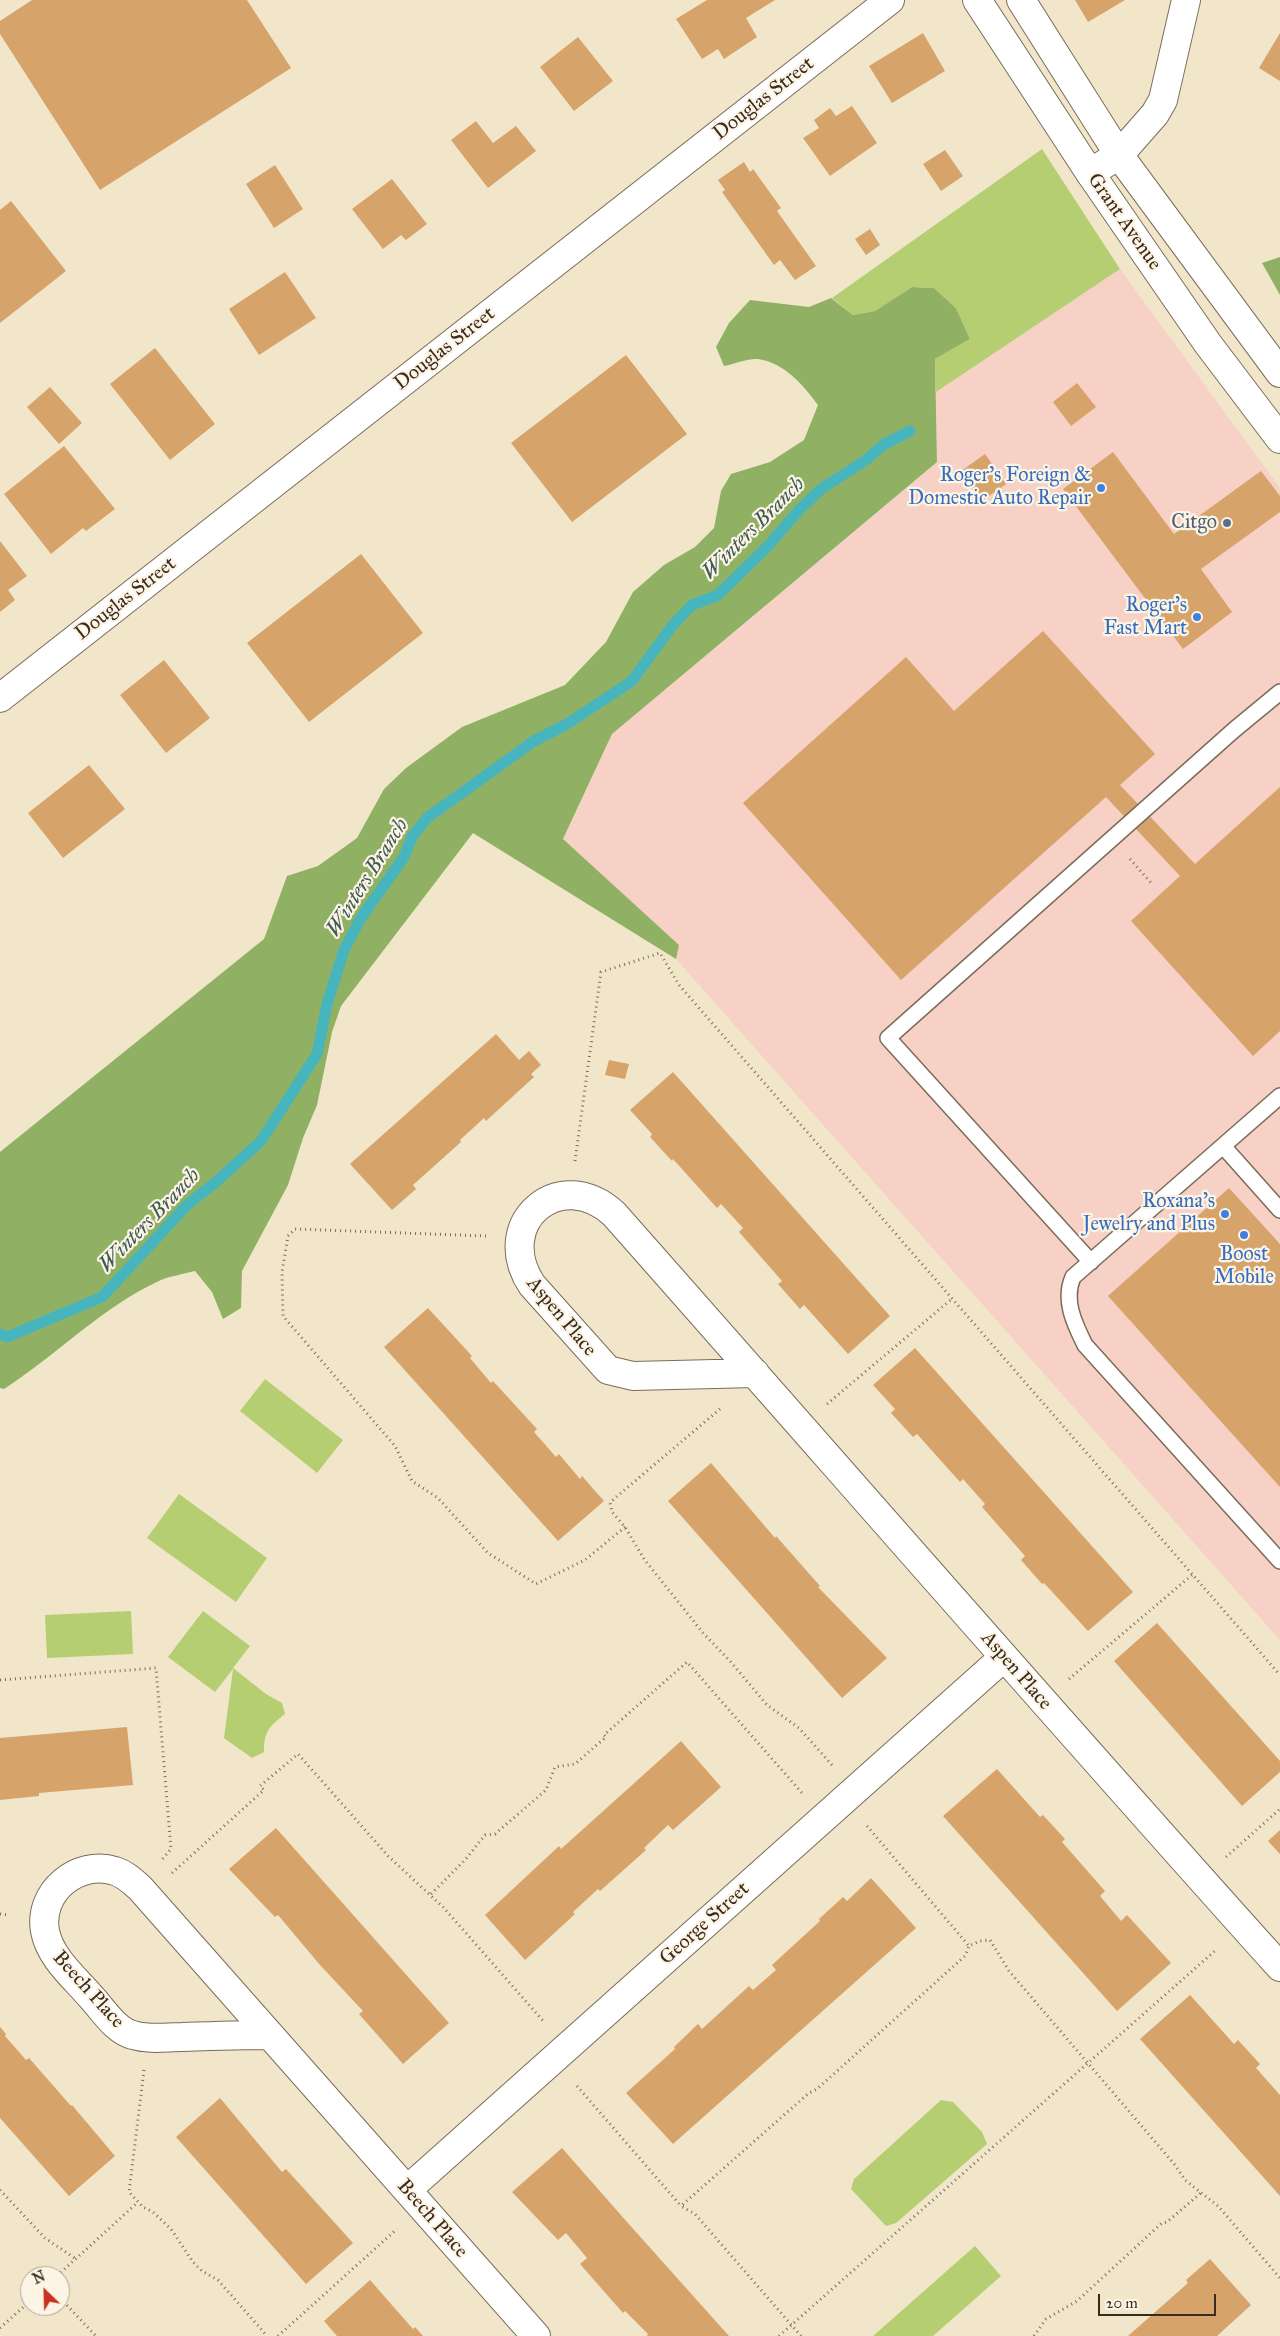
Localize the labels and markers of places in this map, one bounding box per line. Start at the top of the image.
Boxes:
place label: Roger's Foreign & Domestic Auto Repair [908,464,1091,511]
marker: Roger's Foreign & Domestic Auto Repair [1095,482,1107,494]
place label: Citgo [1171,511,1217,535]
marker: Citgo [1221,517,1233,529]
place label: Roger's Fast Mart [1104,594,1187,641]
marker: Roger's Fast Mart [1191,611,1203,623]
place label: Roxana's Jewelry and Plus [1083,1190,1215,1237]
marker: Roxana's Jewelry and Plus [1219,1208,1231,1220]
marker: Boost Mobile [1238,1229,1250,1241]
place label: Boost Mobile [1214,1243,1274,1290]

